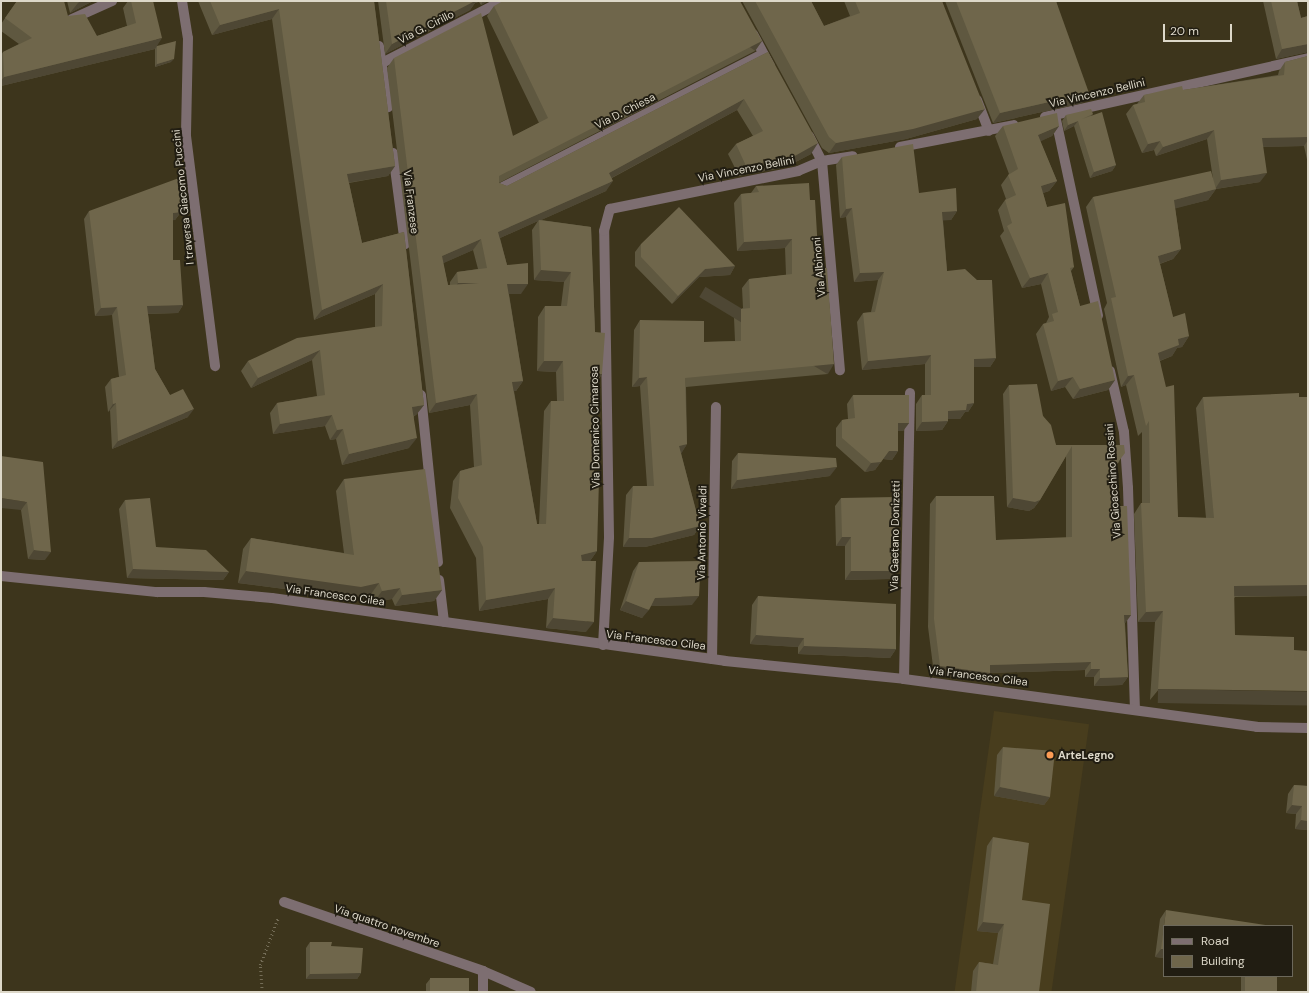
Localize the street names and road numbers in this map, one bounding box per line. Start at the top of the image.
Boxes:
street label: Via G. Cirillo [396,7,456,47]
street label: Via Vincenzo Bellini [1048,76,1146,110]
street label: Via D. Chiesa [593,90,657,132]
street label: I traversa Giacomo Puccini [169,129,197,265]
street label: Via Vincenzo Bellini [697,153,795,185]
street label: Via Franzese [401,169,421,235]
street label: Via Albinoni [810,237,828,297]
street label: Via Domenico Cimarosa [587,366,603,488]
street label: Via Gioacchino Rossini [1102,423,1124,539]
street label: Via Gaetano Donizetti [887,481,903,591]
street label: Via Antonio Vivaldi [695,485,709,581]
street label: Via Francesco Cilea [284,581,386,609]
street label: Via Francesco Cilea [605,627,707,653]
street label: Via Francesco Cilea [927,663,1029,689]
street label: Via quattro novembre [332,902,442,950]

